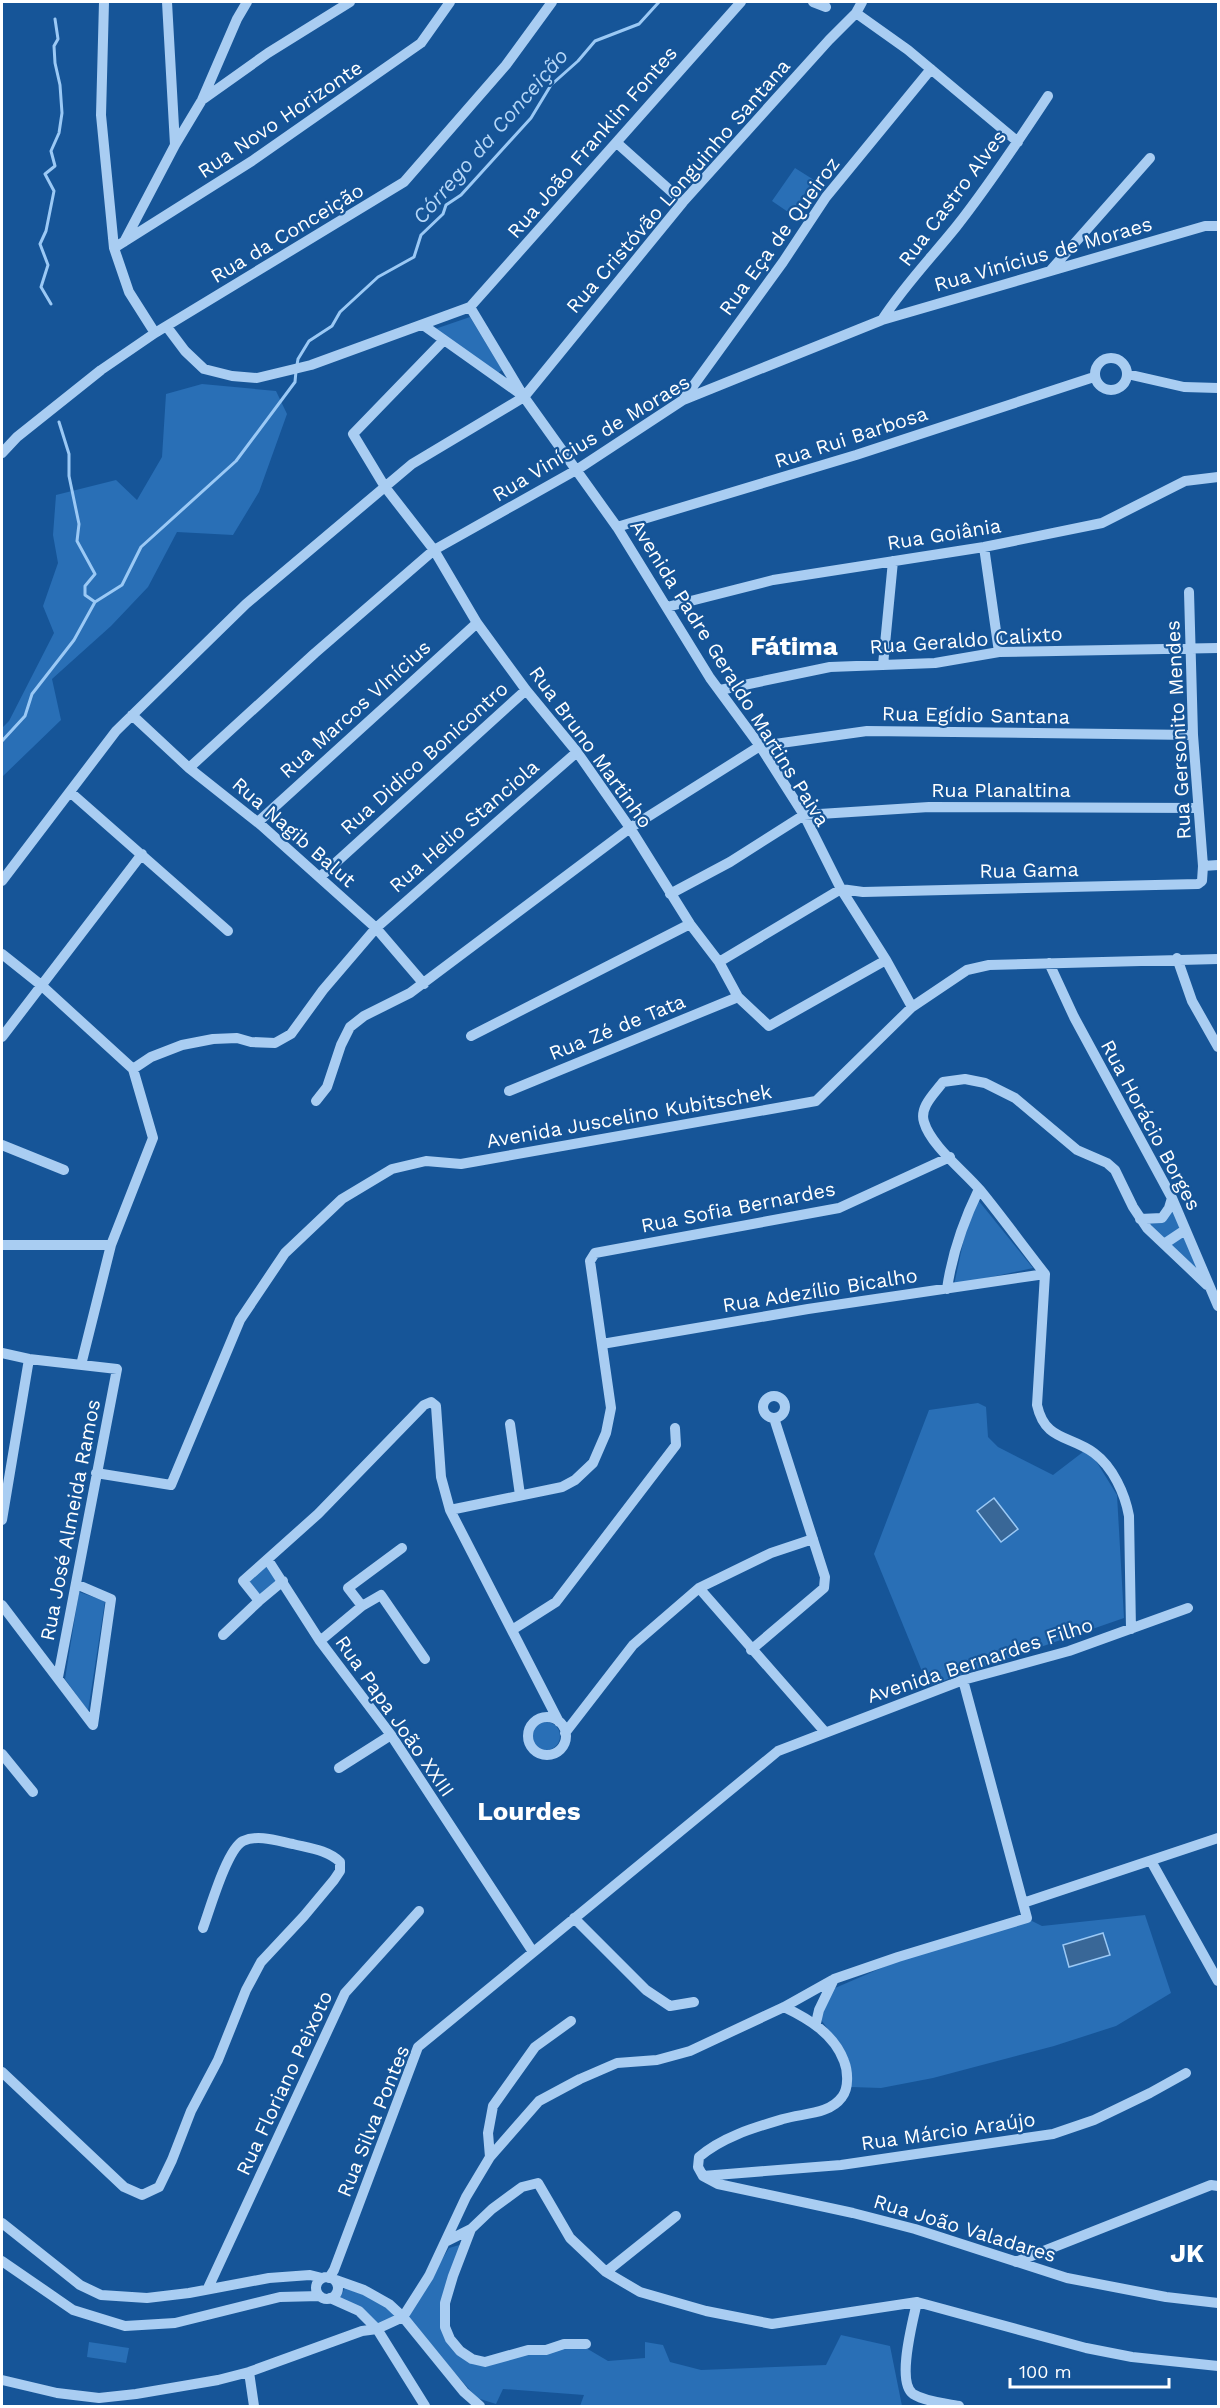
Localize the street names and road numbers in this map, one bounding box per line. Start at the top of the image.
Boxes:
street label: Rua João Franklin Fontes [502,41,682,243]
street label: Rua Cristóvão Longuinho Santana [561,54,795,318]
street label: Rua Novo Horizonte [193,55,367,183]
street label: Rua Castro Alves [893,125,1011,271]
street label: Rua Eça de Queiroz [714,152,844,320]
street label: Rua da Conceição [206,178,368,288]
street label: Rua Vinícius de Moraes [931,211,1155,297]
street label: Rua Vinícius de Moraes [488,370,694,506]
street label: Rua Rui Barbosa [771,401,931,473]
street label: Rua Goiânia [885,513,1003,555]
street label: Avenida Padre Geraldo Martins Paiva [625,515,835,831]
street label: Rua Gersonito Mendes [1160,620,1196,840]
street label: Rua Geraldo Calixto [869,621,1063,659]
street label: Rua Marcos VInícius [275,635,435,783]
street label: Rua Bruno Martinho [524,661,658,833]
street label: Rua Didico Bonicontro [335,676,513,840]
street label: Rua Egídio Santana [882,701,1070,729]
street label: Rua Helio Stanciola [384,755,544,897]
street label: Rua Nagib Balut [227,772,361,892]
street label: Rua Planaltina [931,778,1071,802]
street label: Rua Gama [979,857,1079,883]
street label: Rua Zé de Tata [545,989,689,1065]
street label: Rua Horácio Borges [1096,1036,1206,1214]
street label: Avenida Juscelino Kubitschek [484,1079,774,1153]
street label: Rua Sofia Bernardes [639,1176,837,1238]
street label: Rua Adezílio Bicalho [721,1263,919,1317]
street label: Rua José Almeida Ramos [35,1397,105,1643]
street label: Avenida Bernardes Filho [864,1612,1096,1708]
street label: Rua Papa João XXIII [330,1631,460,1801]
street label: Rua Floriano Peixoto [231,1987,337,2179]
street label: Rua Silva Pontes [332,2042,414,2200]
street label: Rua Márcio Araújo [859,2107,1037,2155]
street label: Rua João Valadares [871,2189,1059,2267]

